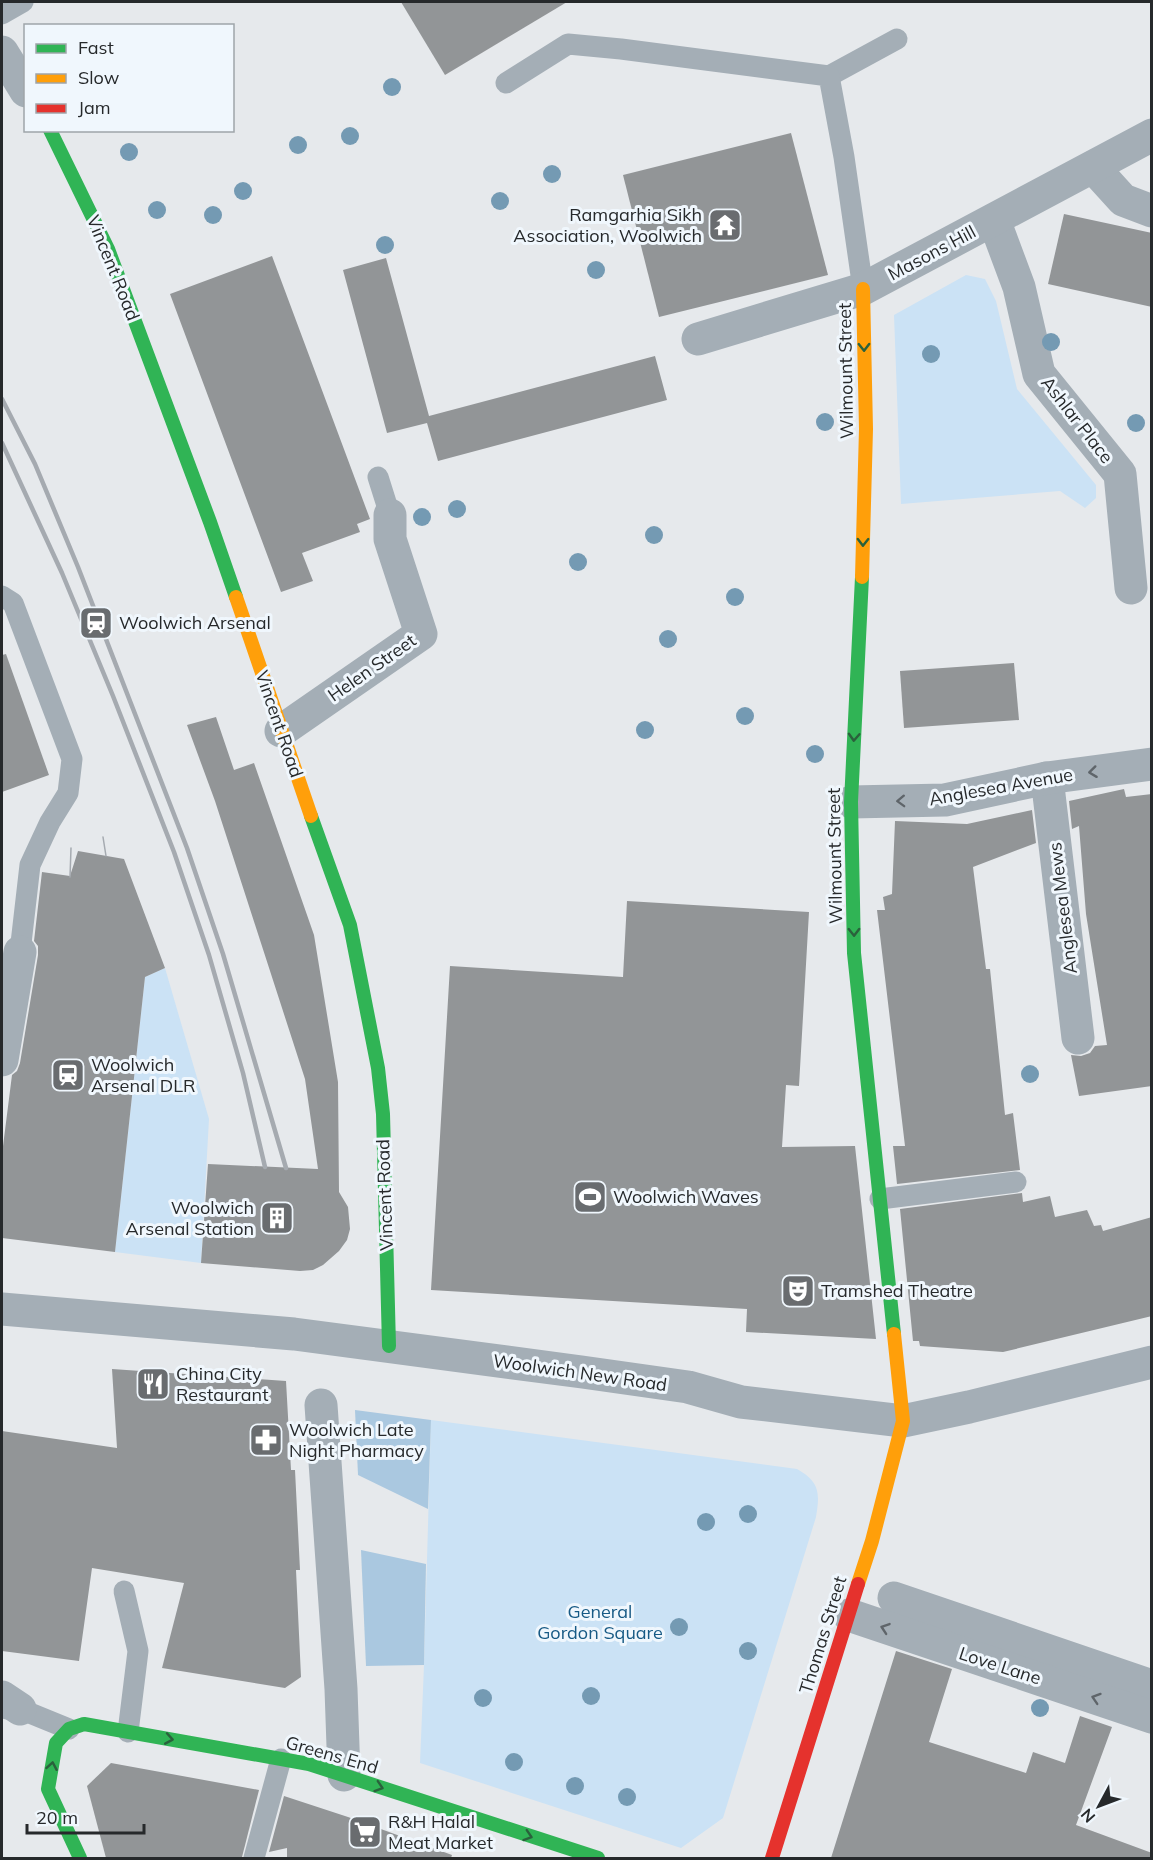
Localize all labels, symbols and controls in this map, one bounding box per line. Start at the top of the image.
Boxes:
legend [24,24,234,132]
text: Fast [78,36,114,59]
text: Slow [78,66,120,89]
text: Jam [78,96,111,119]
place label: Ramgarhia Sikh Association, Woolwich [513,203,702,247]
temple icon: Ramgarhia Sikh Association, Woolwich [707,207,743,243]
street label: Vincent Road [82,212,145,324]
street label: Masons Hill [884,220,980,285]
street label: Wilmount Street [833,303,858,439]
one-way arrow [858,343,870,352]
street label: Ashlar Place [1036,372,1119,468]
one-way arrow [857,538,869,547]
station icon: Woolwich Arsenal [78,605,114,641]
place label: Woolwich Arsenal [119,611,271,634]
street label: Helen Street [323,629,420,706]
street label: Vincent Road [250,667,309,780]
one-way arrow [847,733,860,742]
street label: Anglesea Avenue [927,763,1075,810]
one-way arrow [1089,765,1098,777]
street label: Wilmount Street [822,788,847,924]
one-way arrow [897,795,906,807]
street label: Anglesea Mews [1043,841,1082,975]
one-way arrow [847,928,860,937]
place label: Woolwich Arsenal DLR [91,1053,195,1097]
station icon: Woolwich Arsenal DLR [50,1057,86,1093]
street label: Vincent Road [371,1139,398,1251]
sports icon: Woolwich Waves [572,1179,608,1215]
place label: Woolwich Waves [613,1185,759,1208]
place label: Woolwich Arsenal Station [126,1196,254,1240]
building icon: Woolwich Arsenal Station [259,1200,295,1236]
theatre icon: Tramshed Theatre [780,1273,816,1309]
place label: Tramshed Theatre [821,1279,973,1302]
street label: Woolwich New Road [492,1349,669,1396]
place label: China City Restaurant [176,1362,268,1406]
restaurant icon: China City Restaurant [135,1366,171,1402]
place label: Woolwich Late Night Pharmacy [289,1418,424,1462]
pharmacy icon: Woolwich Late Night Pharmacy [248,1422,284,1458]
street label: Thomas Street [794,1573,851,1696]
park label: General Gordon Square [537,1600,663,1644]
one-way arrow [880,1622,891,1635]
street label: Love Lane [956,1641,1044,1690]
one-way arrow [1091,1693,1102,1706]
street label: Greens End [283,1730,381,1779]
one-way arrow [164,1732,174,1745]
one-way arrow [45,1761,58,1771]
north arrow [1069,1776,1129,1836]
one-way arrow [373,1780,384,1792]
scale bar [27,1797,144,1835]
text: N [1076,1805,1099,1827]
text: 20 m [36,1806,78,1829]
place label: R&H Halal Meat Market [388,1810,493,1854]
supermarket icon: R&H Halal Meat Market [347,1814,383,1850]
one-way arrow [522,1828,533,1841]

